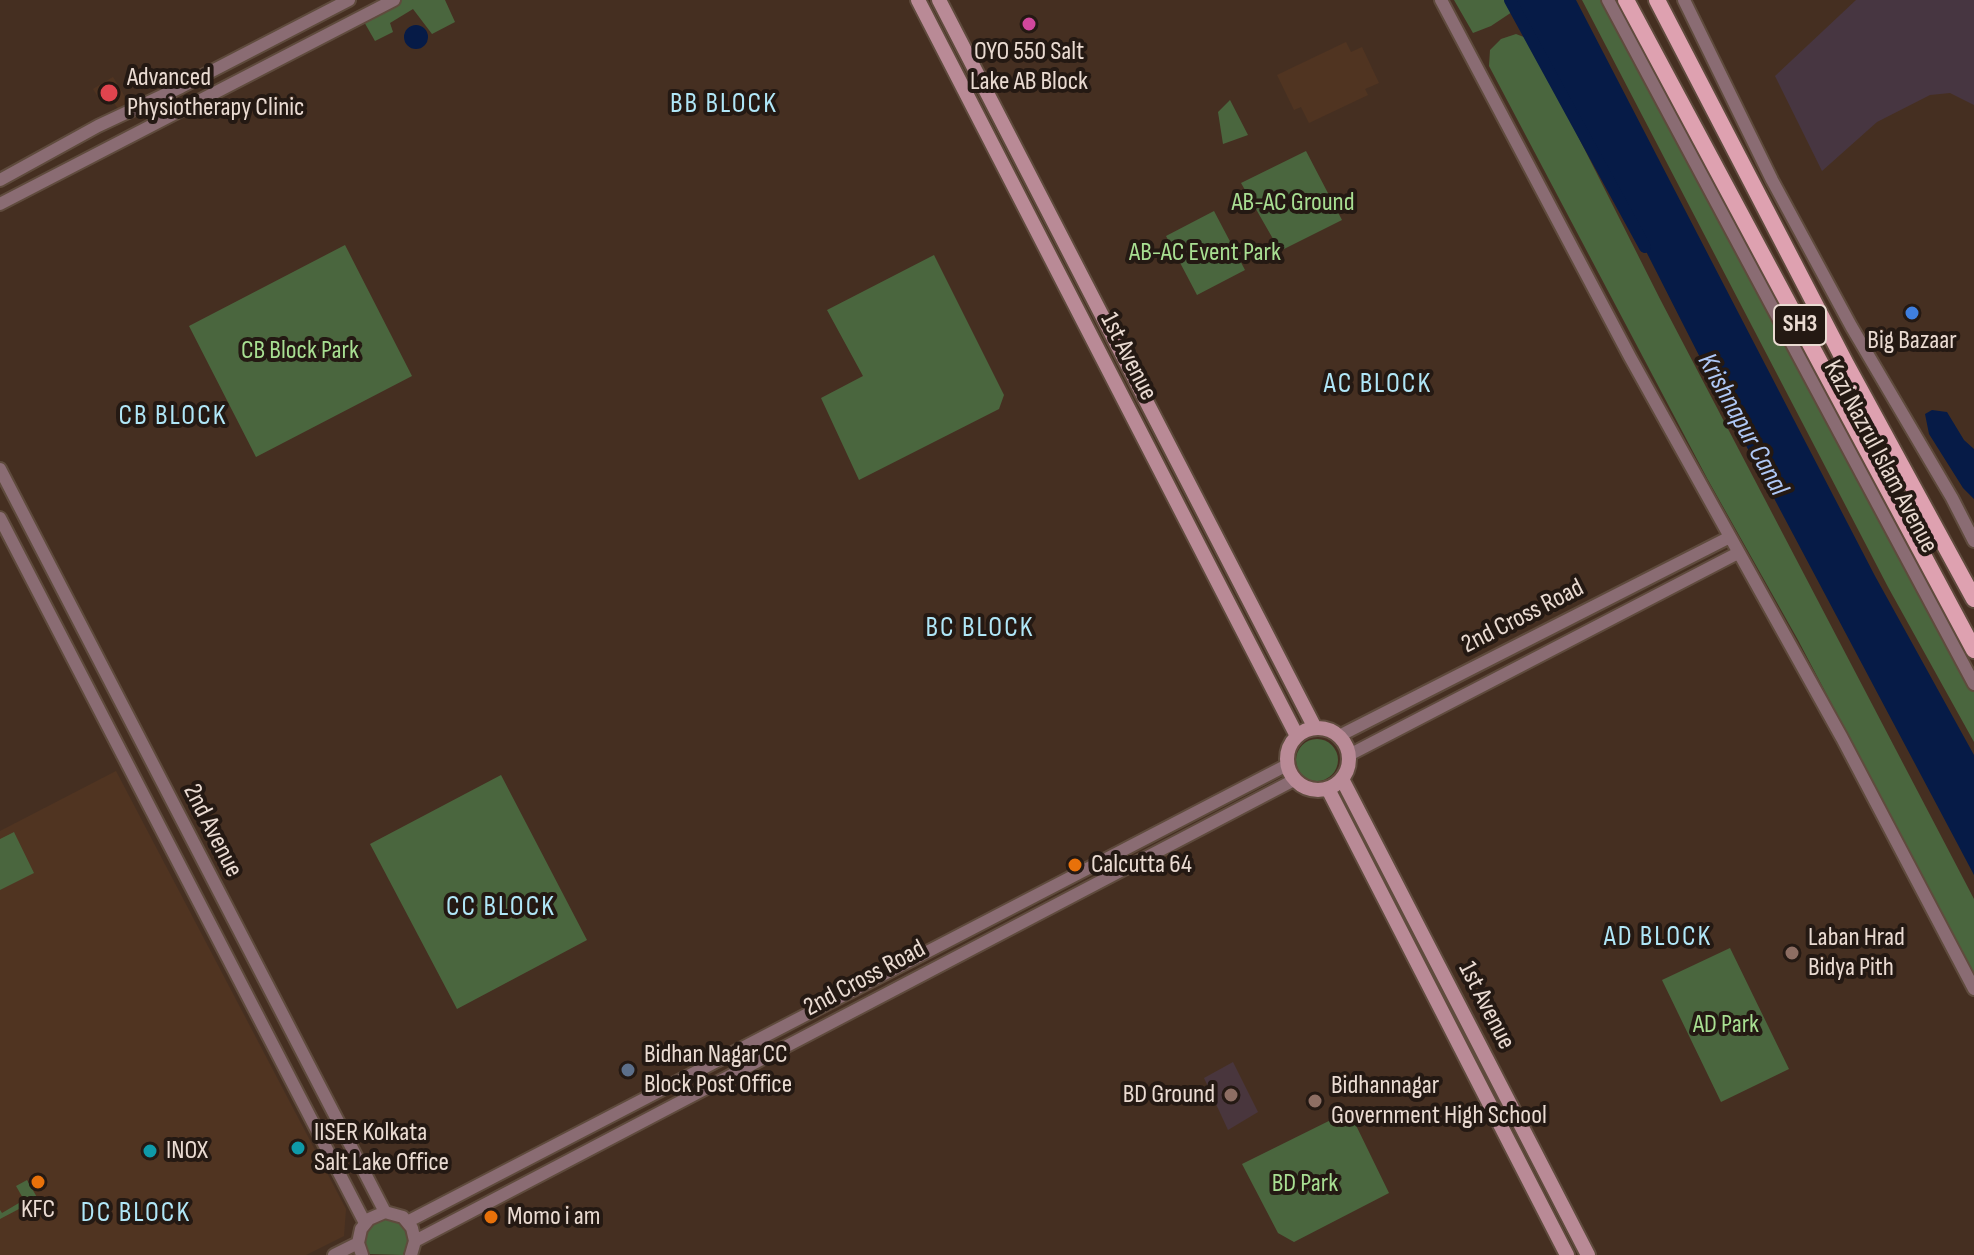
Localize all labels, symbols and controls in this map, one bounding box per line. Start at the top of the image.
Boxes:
marker: OYO 550 Salt Lake AB Block [1020,15,1038,33]
place label: OYO 550 Salt Lake AB Block [970,36,1088,98]
place label: Advanced Physiotherapy Clinic [127,62,305,124]
marker: Advanced Physiotherapy Clinic [98,82,120,104]
district label: BB BLOCK [670,88,778,122]
park label: AB-AC Ground [1231,187,1355,219]
park label: AB-AC Event Park [1129,237,1281,269]
marker: Big Bazaar [1903,304,1921,322]
road number: SH3 [1774,305,1826,345]
street label: 1st Avenue [1093,308,1163,406]
place label: Big Bazaar [1867,325,1957,357]
park label: CB Block Park [241,335,359,367]
water label: Krishnapur Canal [1689,348,1795,502]
street label: Kazi Nazrul Islam Avenue [1816,355,1944,559]
district label: AC BLOCK [1324,368,1432,402]
district label: CB BLOCK [119,400,227,434]
street label: 2nd Cross Road [1457,573,1589,661]
district label: BC BLOCK [926,612,1034,646]
street label: 2nd Avenue [175,779,249,883]
place label: Calcutta 64 [1091,849,1192,881]
marker: Calcutta 64 [1066,856,1084,874]
district label: CC BLOCK [446,891,556,925]
district label: AD BLOCK [1604,921,1712,955]
place label: Laban Hrad Bidya Pith [1808,922,1905,984]
street label: 2nd Cross Road [799,934,931,1024]
marker: Laban Hrad Bidya Pith [1783,944,1801,962]
street label: 1st Avenue [1451,957,1521,1055]
park label: AD Park [1693,1009,1759,1041]
place label: Bidhan Nagar CC Block Post Office [644,1039,792,1100]
marker: Bidhan Nagar CC Block Post Office [619,1061,637,1079]
place label: Bidhannagar Government High School [1331,1070,1547,1132]
place label: BD Ground [1123,1079,1215,1111]
marker: BD Ground [1222,1086,1240,1104]
marker: Bidhannagar Government High School [1306,1092,1324,1110]
place label: IISER Kolkata Salt Lake Office [314,1117,449,1178]
place label: INOX [166,1135,208,1167]
marker: IISER Kolkata Salt Lake Office [289,1139,307,1157]
marker: INOX [141,1142,159,1160]
park label: BD Park [1272,1168,1338,1200]
marker: KFC [29,1173,47,1191]
place label: KFC [21,1194,55,1226]
district label: DC BLOCK [81,1197,191,1231]
place label: Momo i am [507,1201,601,1233]
marker: Momo i am [482,1208,500,1226]

